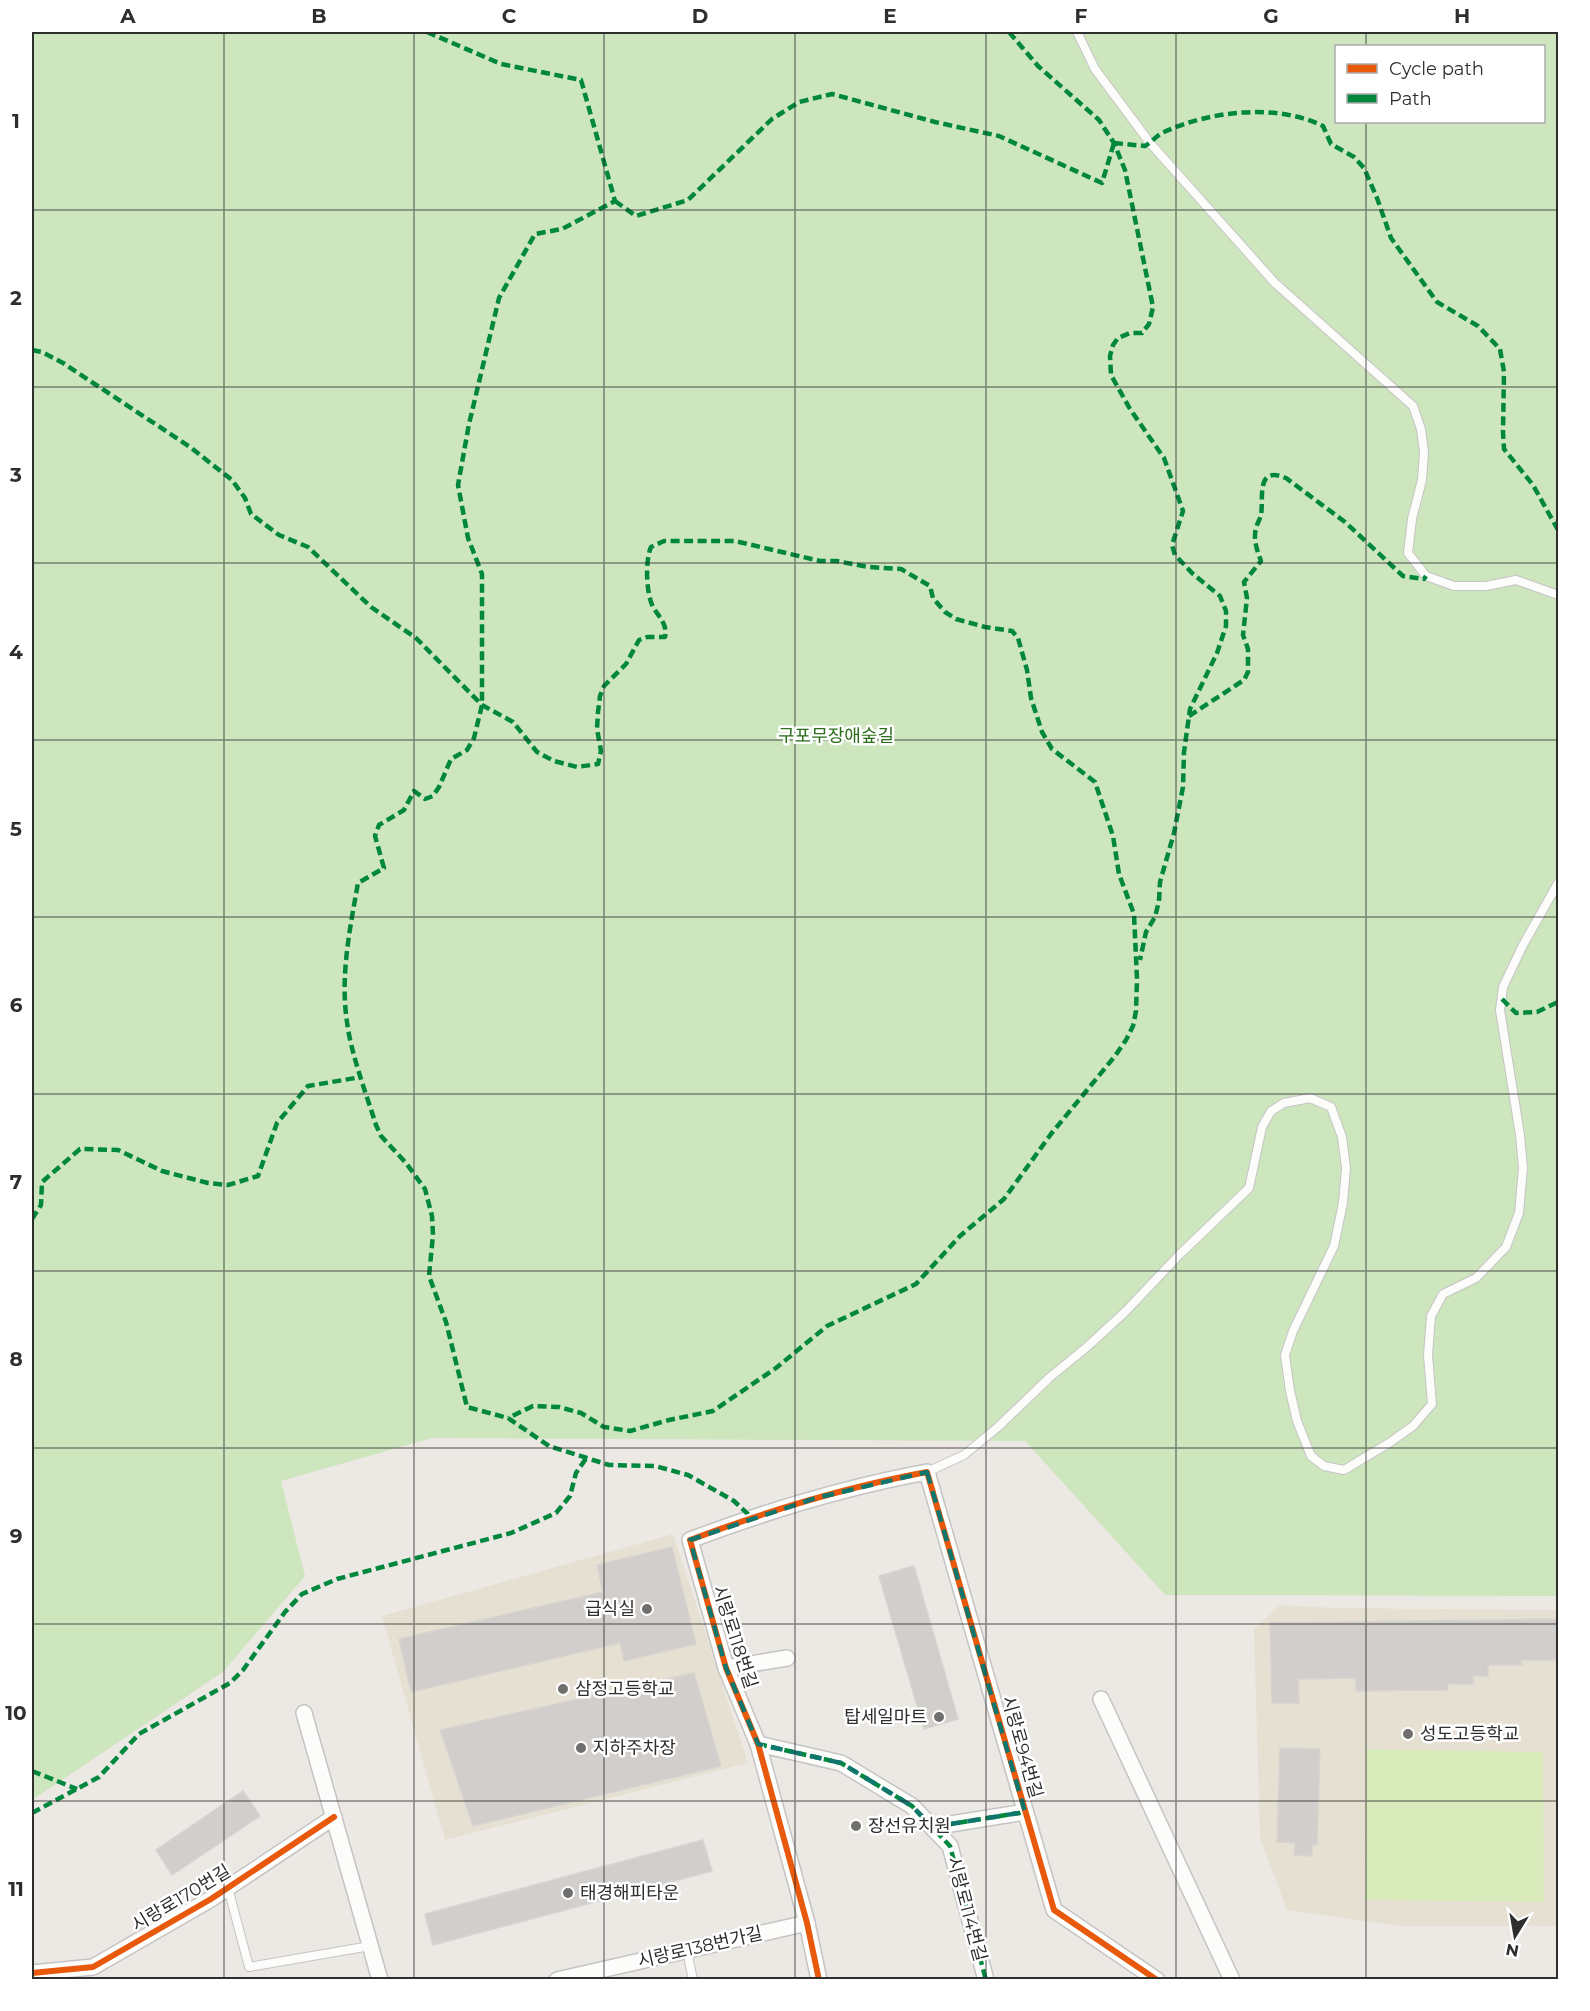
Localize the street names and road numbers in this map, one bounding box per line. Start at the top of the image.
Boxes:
street label: 시랑로118번길 [708,1583,762,1691]
street label: 시랑로94번길 [997,1693,1047,1801]
street label: 시랑로114번길 [942,1854,992,1964]
street label: 시랑로170번길 [128,1860,234,1936]
street label: 시랑로138번가길 [635,1922,765,1972]

